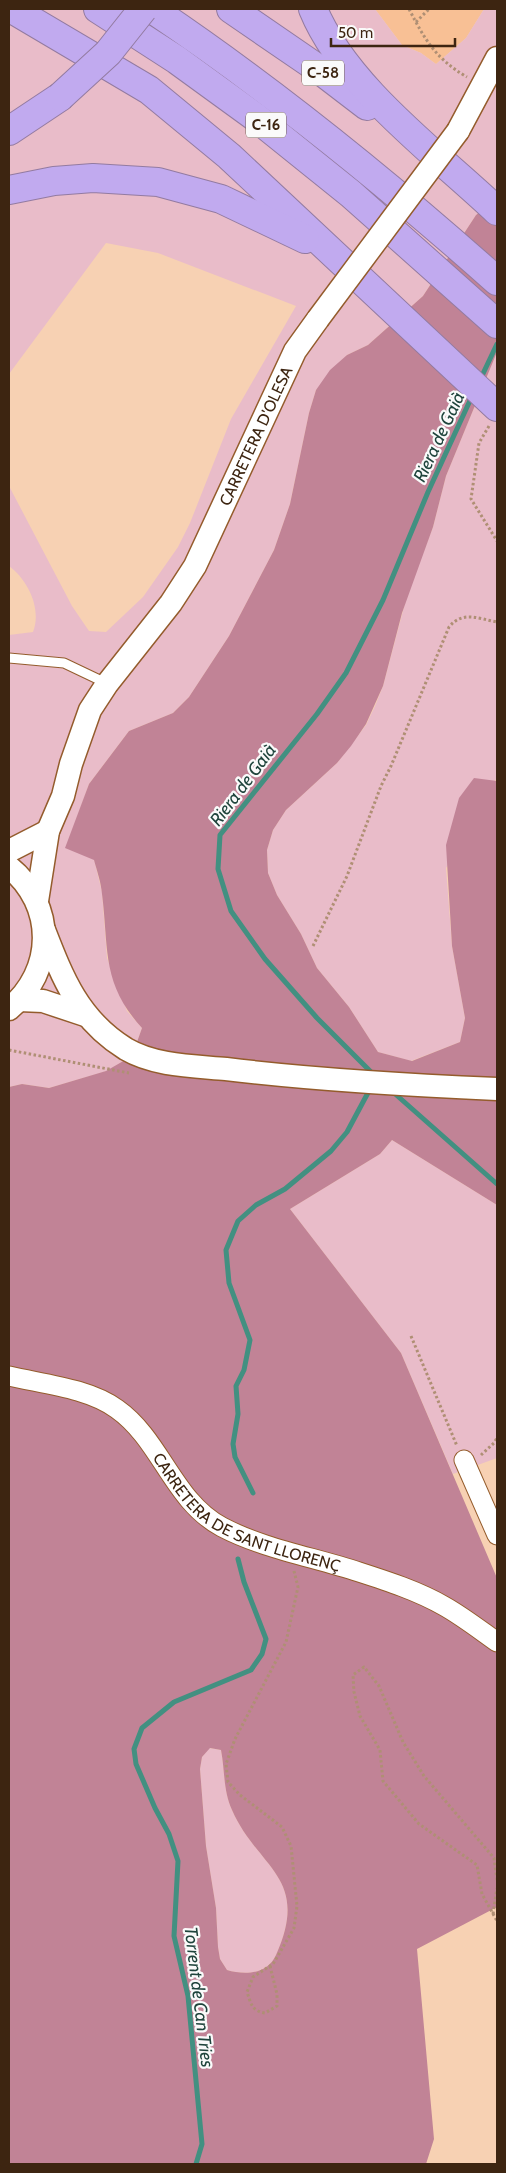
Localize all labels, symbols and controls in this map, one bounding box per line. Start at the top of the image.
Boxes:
scale bar [331,15,455,47]
text: 50 m [338,24,373,42]
road number: C-58 [302,60,344,86]
road number: C-16 [246,112,286,138]
street label: CARRETERA D'OLESA [215,363,297,509]
water label: Riera de Gaià [409,389,469,485]
water label: Riera de Gaià [205,740,281,830]
street label: CARRETERA DE SANT LLORENÇ [149,1449,342,1576]
water label: Torrent de Can Tries [179,1926,219,2068]

